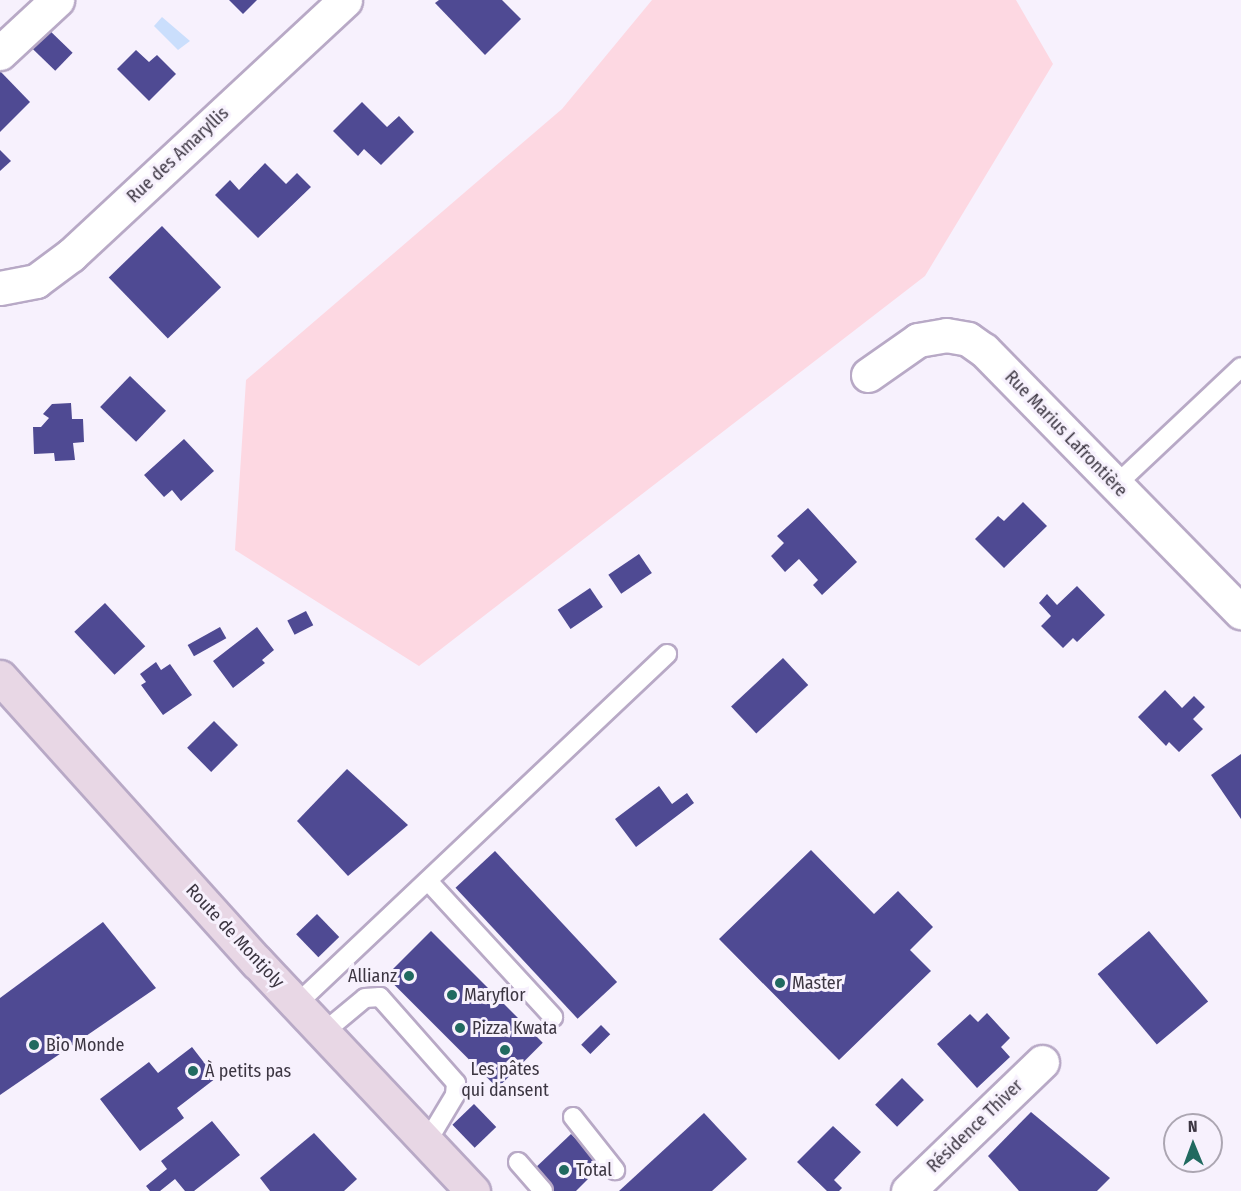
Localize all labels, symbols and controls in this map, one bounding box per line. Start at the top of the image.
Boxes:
street label: Rue des Amaryllis [123,102,233,208]
street label: Rue Marius Lafrontière [1000,366,1132,502]
street label: Route de Montjoly [181,880,289,992]
place label: Allianz [348,965,397,987]
marker: Allianz [402,969,416,983]
place label: Master [792,972,842,994]
marker: Master [773,976,787,990]
place label: Maryflor [464,984,525,1006]
marker: Maryflor [445,988,459,1002]
place label: Pizza Kwata [472,1017,557,1039]
marker: Pizza Kwata [453,1021,467,1035]
place label: Bio Monde [46,1034,124,1056]
marker: Bio Monde [27,1038,41,1052]
marker: Les pâtes qui dansent [498,1043,512,1057]
place label: Les pâtes qui dansent [461,1059,549,1102]
place label: À petits pas [205,1060,291,1082]
marker: À petits pas [186,1064,200,1078]
street label: Résidence Thiver [923,1075,1027,1177]
north arrow [1163,1113,1223,1173]
text: N [1188,1117,1198,1136]
place label: Total [576,1159,612,1181]
marker: Total [557,1163,571,1177]

